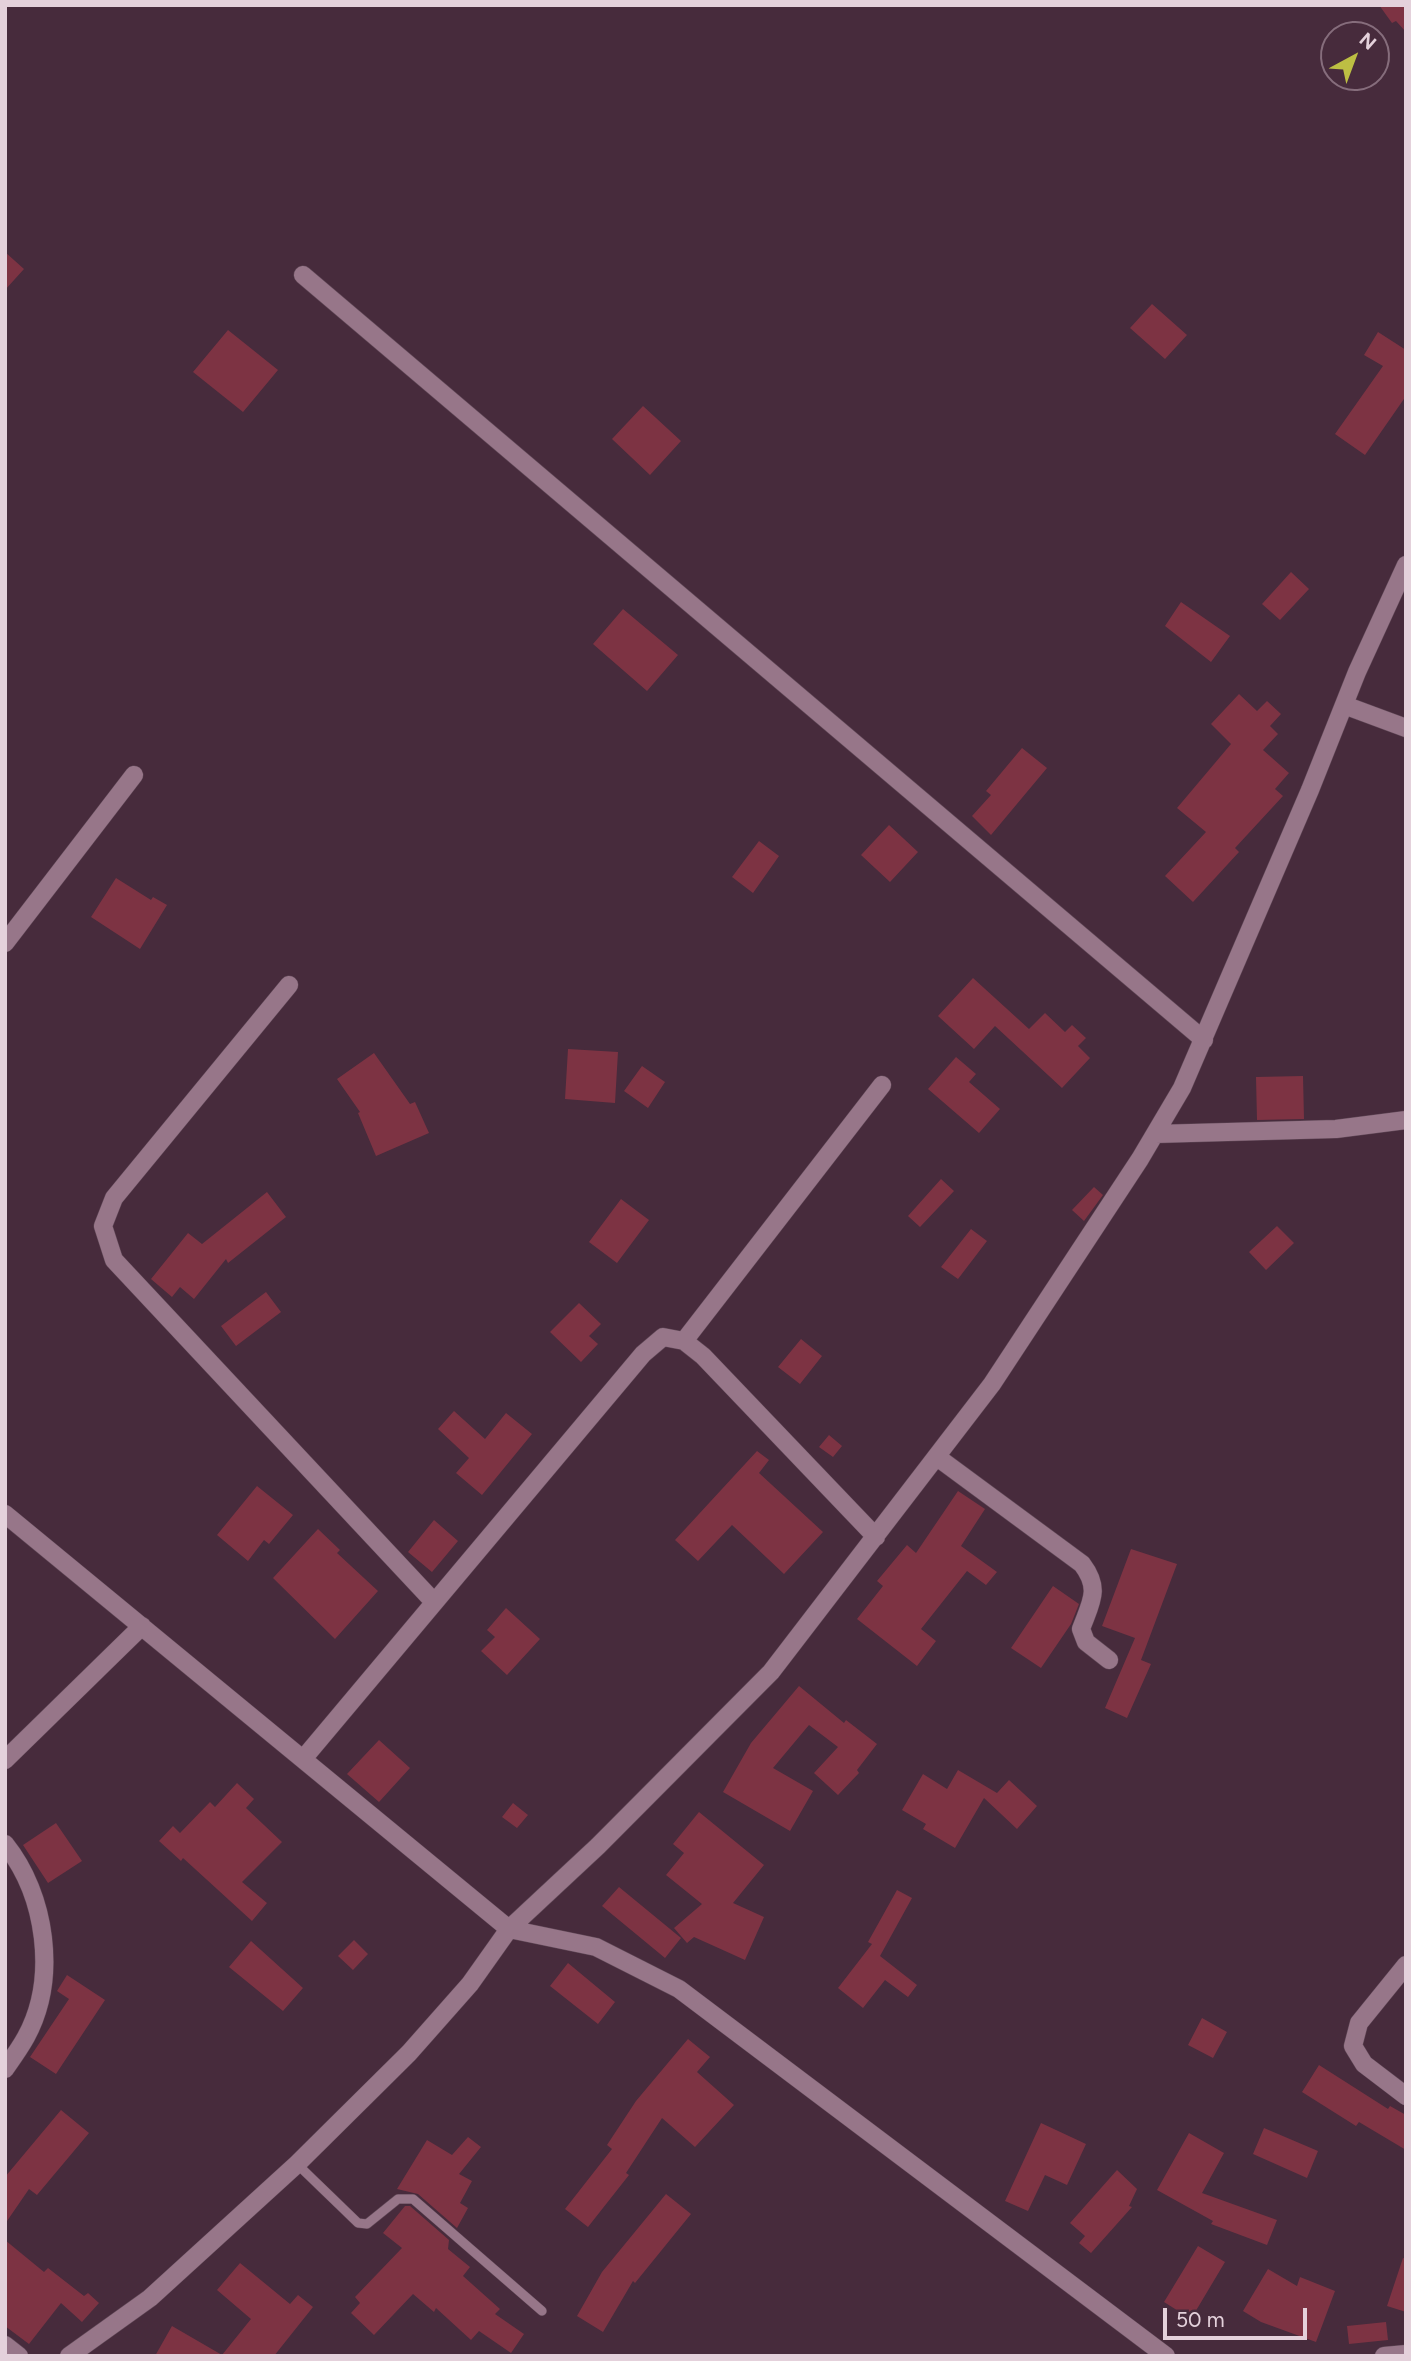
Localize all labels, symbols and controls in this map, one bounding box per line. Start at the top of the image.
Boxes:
north arrow [1320,21,1390,91]
text: N [1355,28,1381,55]
scale bar [1166,2294,1310,2338]
text: 50 m [1176,2307,1225,2332]

